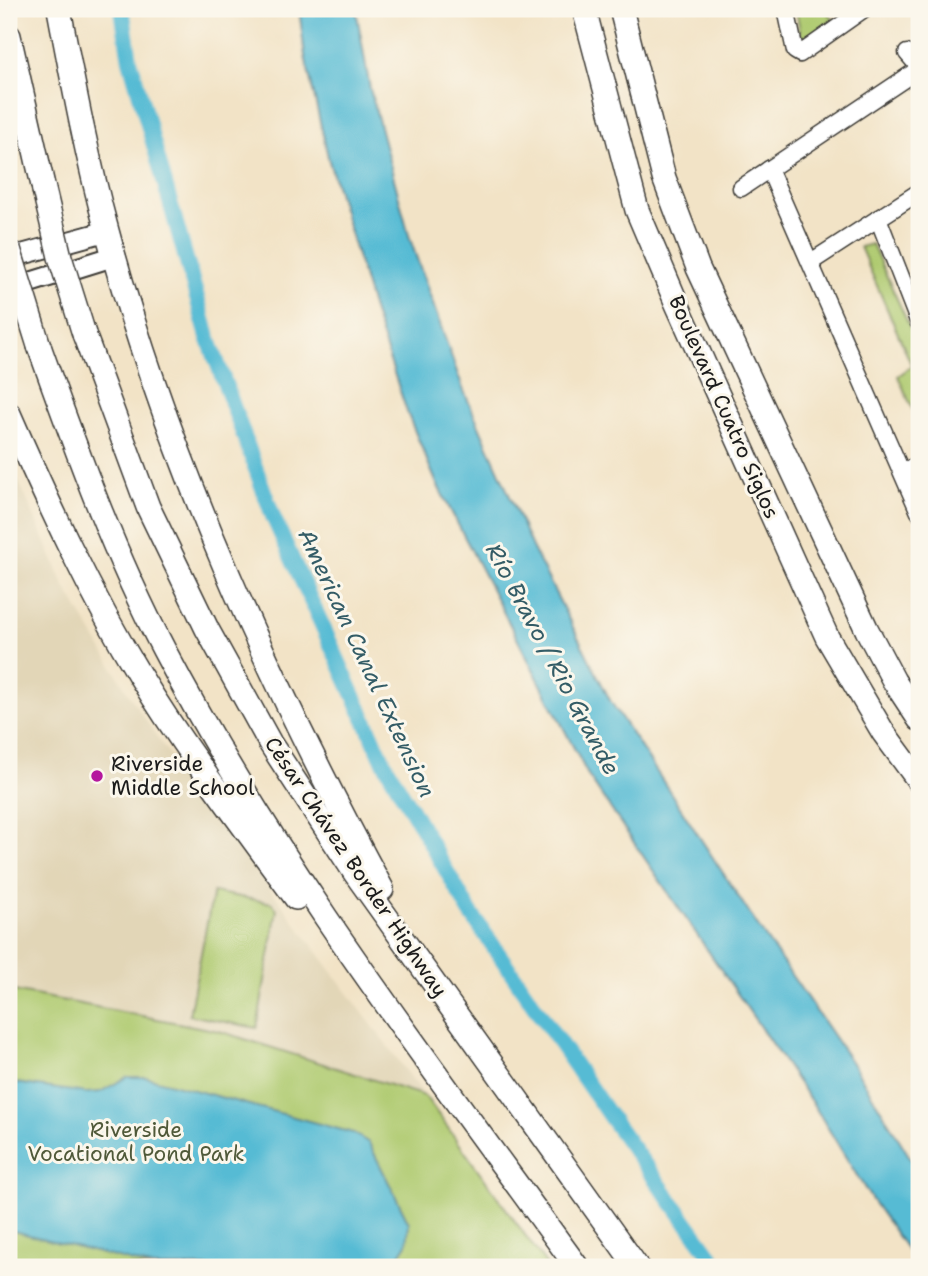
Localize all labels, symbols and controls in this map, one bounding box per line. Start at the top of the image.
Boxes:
street label: Boulevard Cuatro Siglos [662,291,786,523]
water label: American Canal Extension [291,524,443,802]
water label: Río Bravo / Rio Grande [479,538,627,780]
street label: César Chávez Border Highway [258,731,454,1003]
place label: Riverside Middle School [111,750,255,802]
marker: Riverside Middle School [89,768,105,784]
park label: Riverside Vocational Pond Park [27,1116,245,1168]

